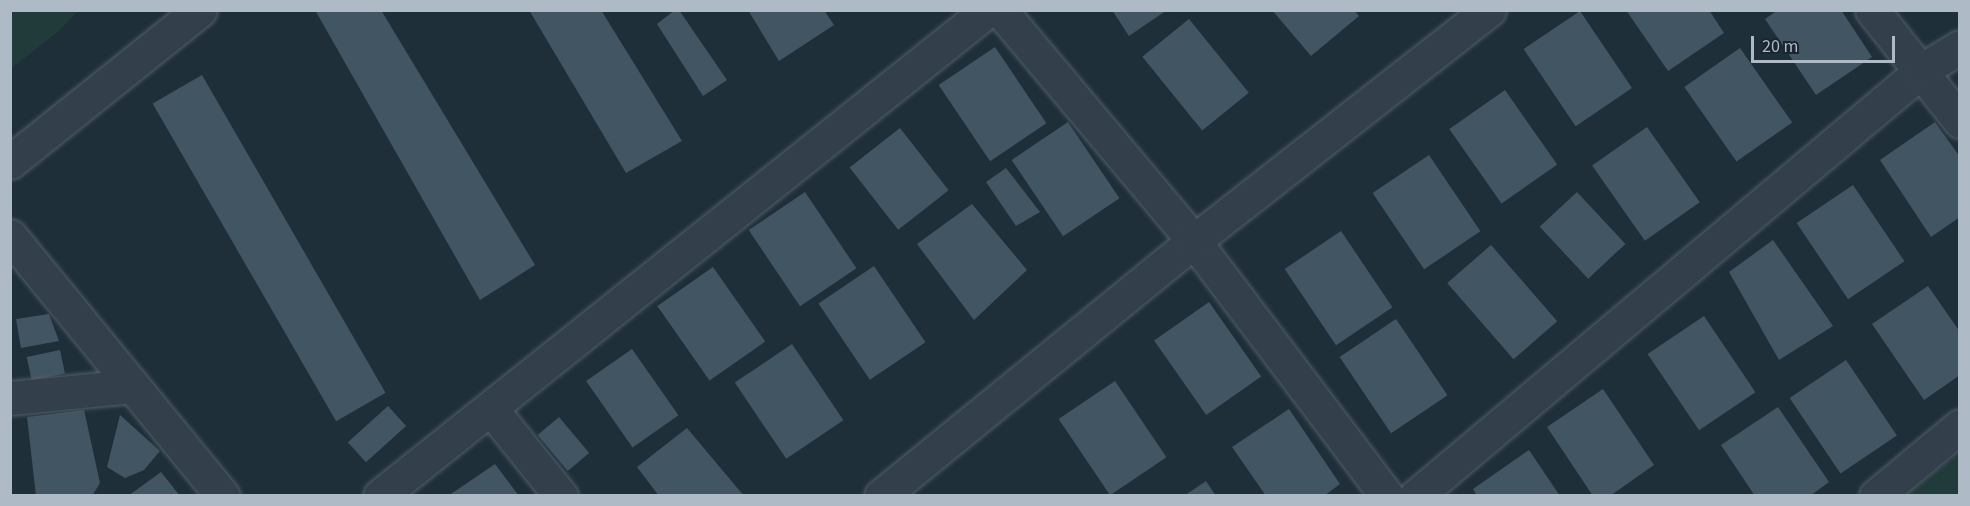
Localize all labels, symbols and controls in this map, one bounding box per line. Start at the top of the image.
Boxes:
scale bar [1754,24,1898,62]
text: 20 m [1762,34,1798,59]

